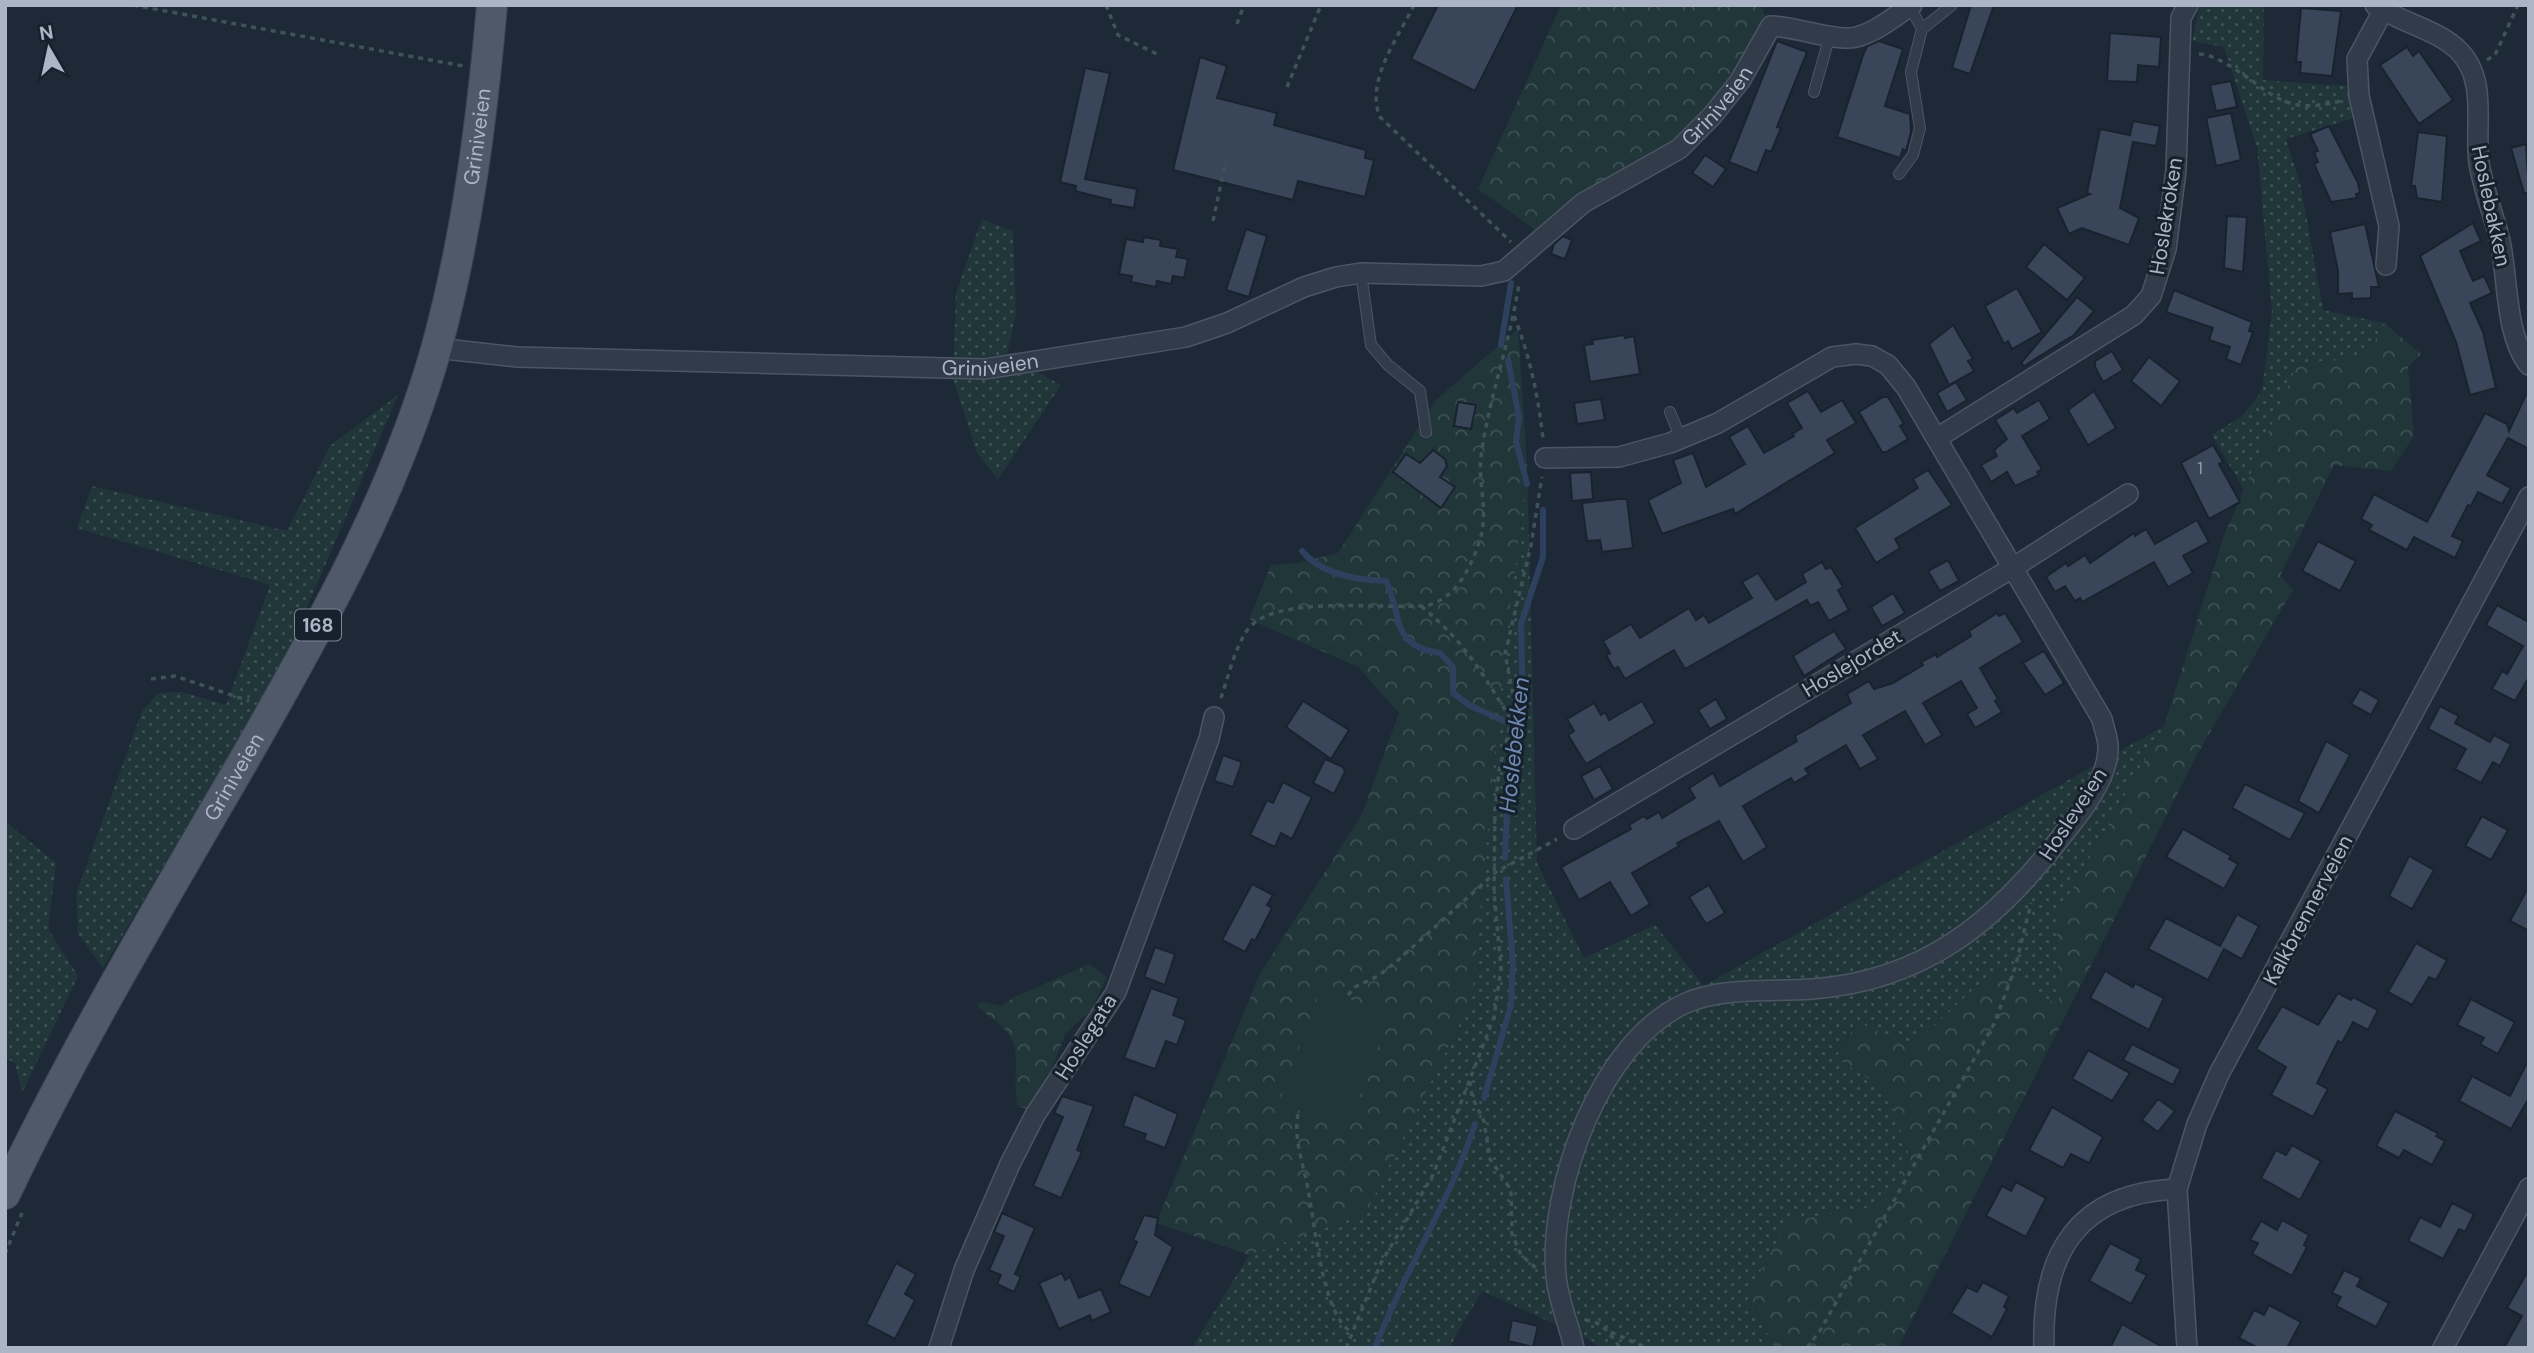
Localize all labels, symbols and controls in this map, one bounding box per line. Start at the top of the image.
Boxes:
north arrow [14,14,84,84]
text: N [38,19,55,46]
street label: Griniveien [1675,61,1760,153]
street label: Griniveien [457,87,498,187]
street label: Hoslebakken [2465,143,2517,269]
street label: Hoslekroken [2143,155,2189,277]
street label: Griniveien [941,347,1041,383]
house number: 1 [2197,456,2203,480]
road number: 168 [295,610,341,640]
street label: Hoslejordet [1797,622,1907,704]
water label: Hoslebekken [1492,676,1536,814]
street label: Griniveien [198,728,271,826]
street label: Hosleveien [2033,762,2113,866]
street label: Kalkbrennerveien [2257,830,2359,990]
street label: Hoslegata [1049,989,1123,1085]

